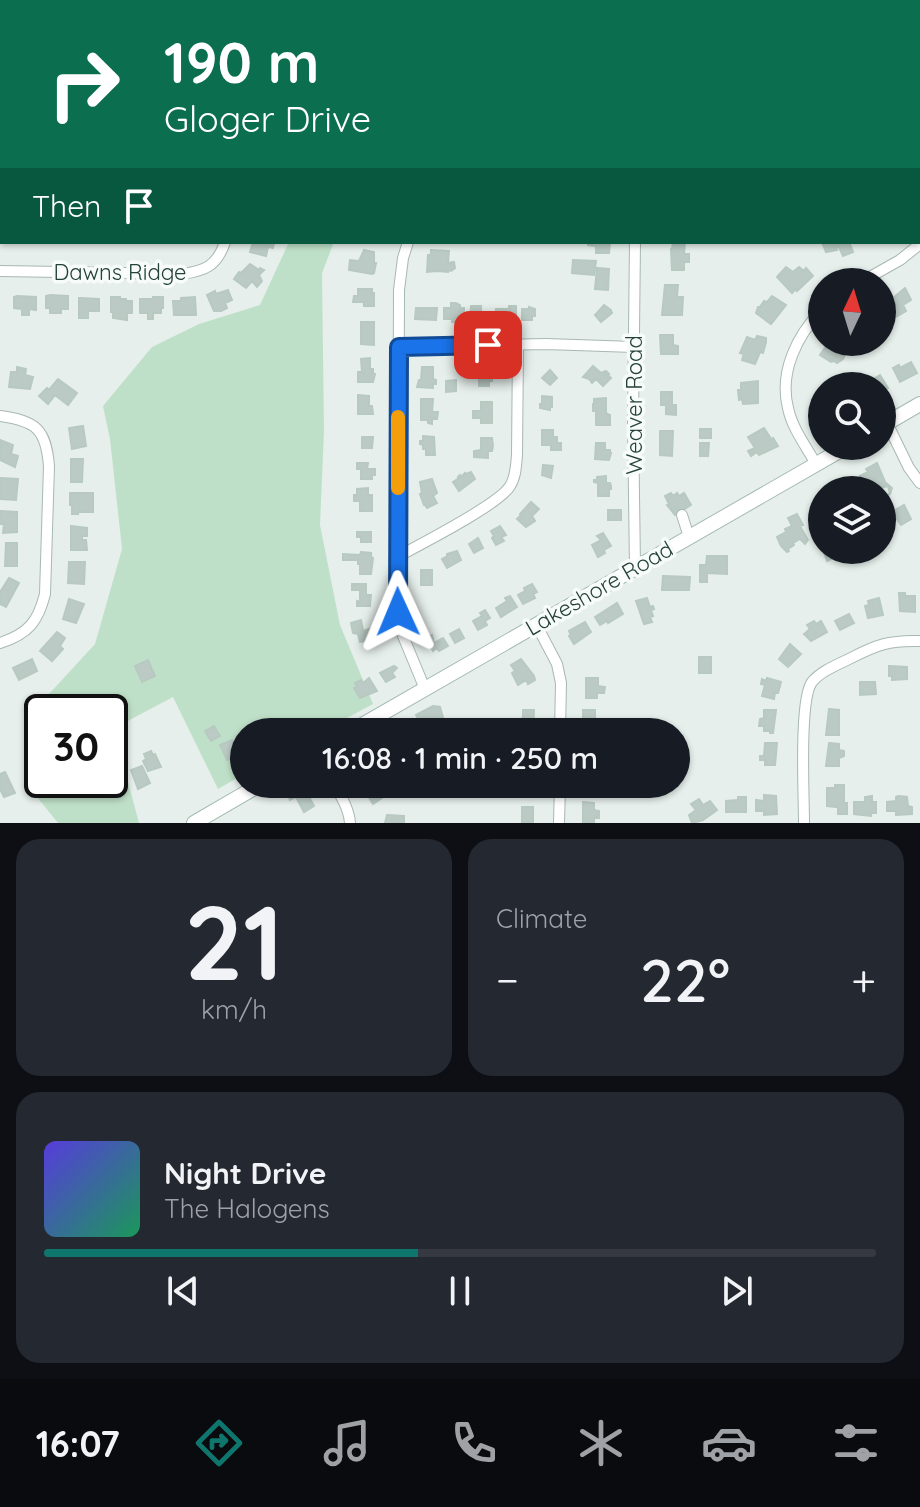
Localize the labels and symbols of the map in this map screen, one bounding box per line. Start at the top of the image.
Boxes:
street label: Dawns Ridge [53,258,187,286]
north arrow [808,268,896,356]
pin [454,311,522,379]
street label: Weaver Road [620,335,648,475]
street label: Lakeshore Road [520,534,678,642]
position arrow [356,570,440,654]
speed limit sign: 30 [24,694,128,798]

